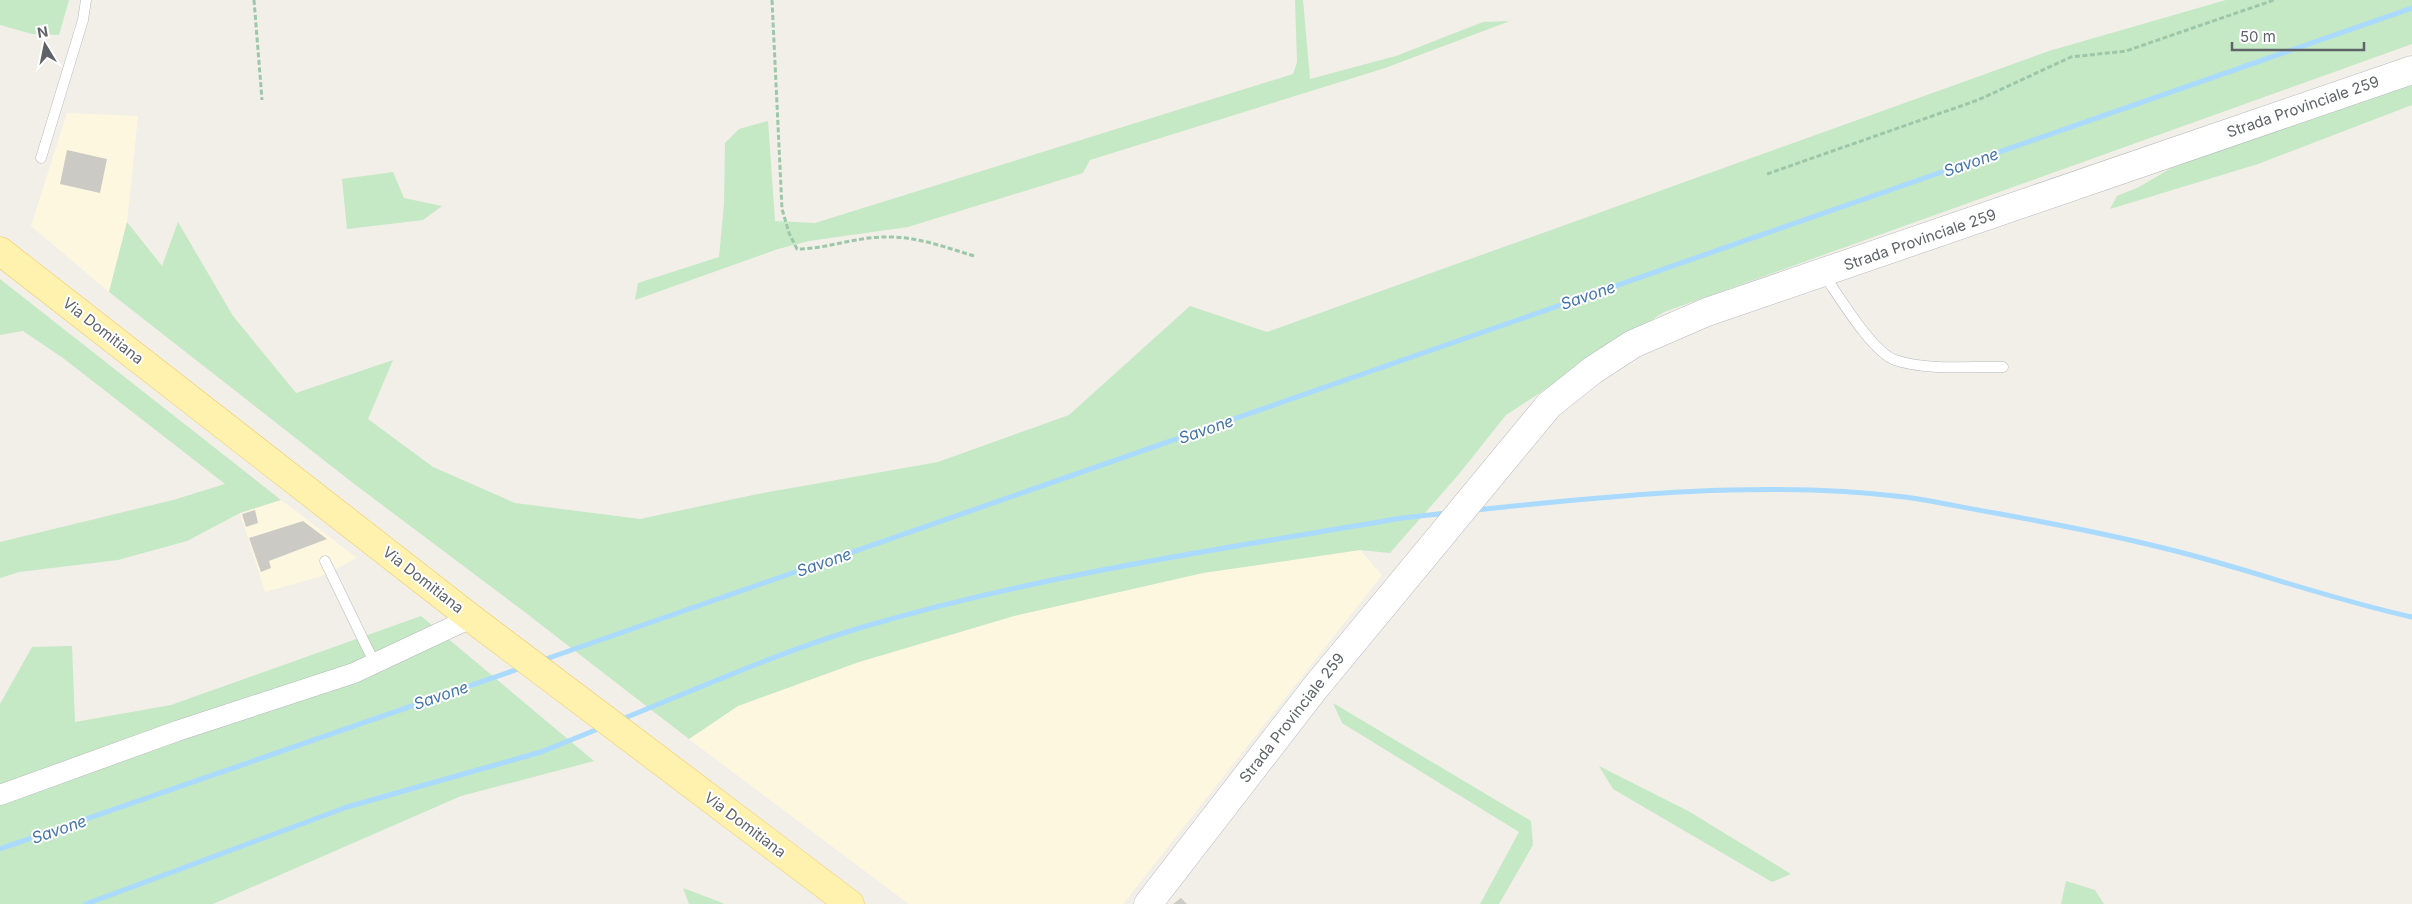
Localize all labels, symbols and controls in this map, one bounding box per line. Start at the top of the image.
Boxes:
north arrow [20,20,70,70]
scale bar [2232,20,2364,52]
text: N [36,22,49,41]
text: 50 m [2240,27,2276,46]
street label: Strada Provinciale 259 [2224,72,2381,142]
water label: Savone [1941,143,2001,181]
street label: Strada Provinciale 259 [1841,205,1998,275]
water label: Savone [1558,276,1618,314]
street label: Via Domitiana [59,293,148,368]
water label: Savone [1176,410,1236,448]
street label: Via Domitiana [379,542,468,617]
water label: Savone [794,543,854,581]
street label: Strada Provinciale 259 [1235,649,1348,787]
water label: Savone [411,676,471,714]
street label: Via Domitiana [701,788,790,862]
water label: Savone [29,810,89,848]

